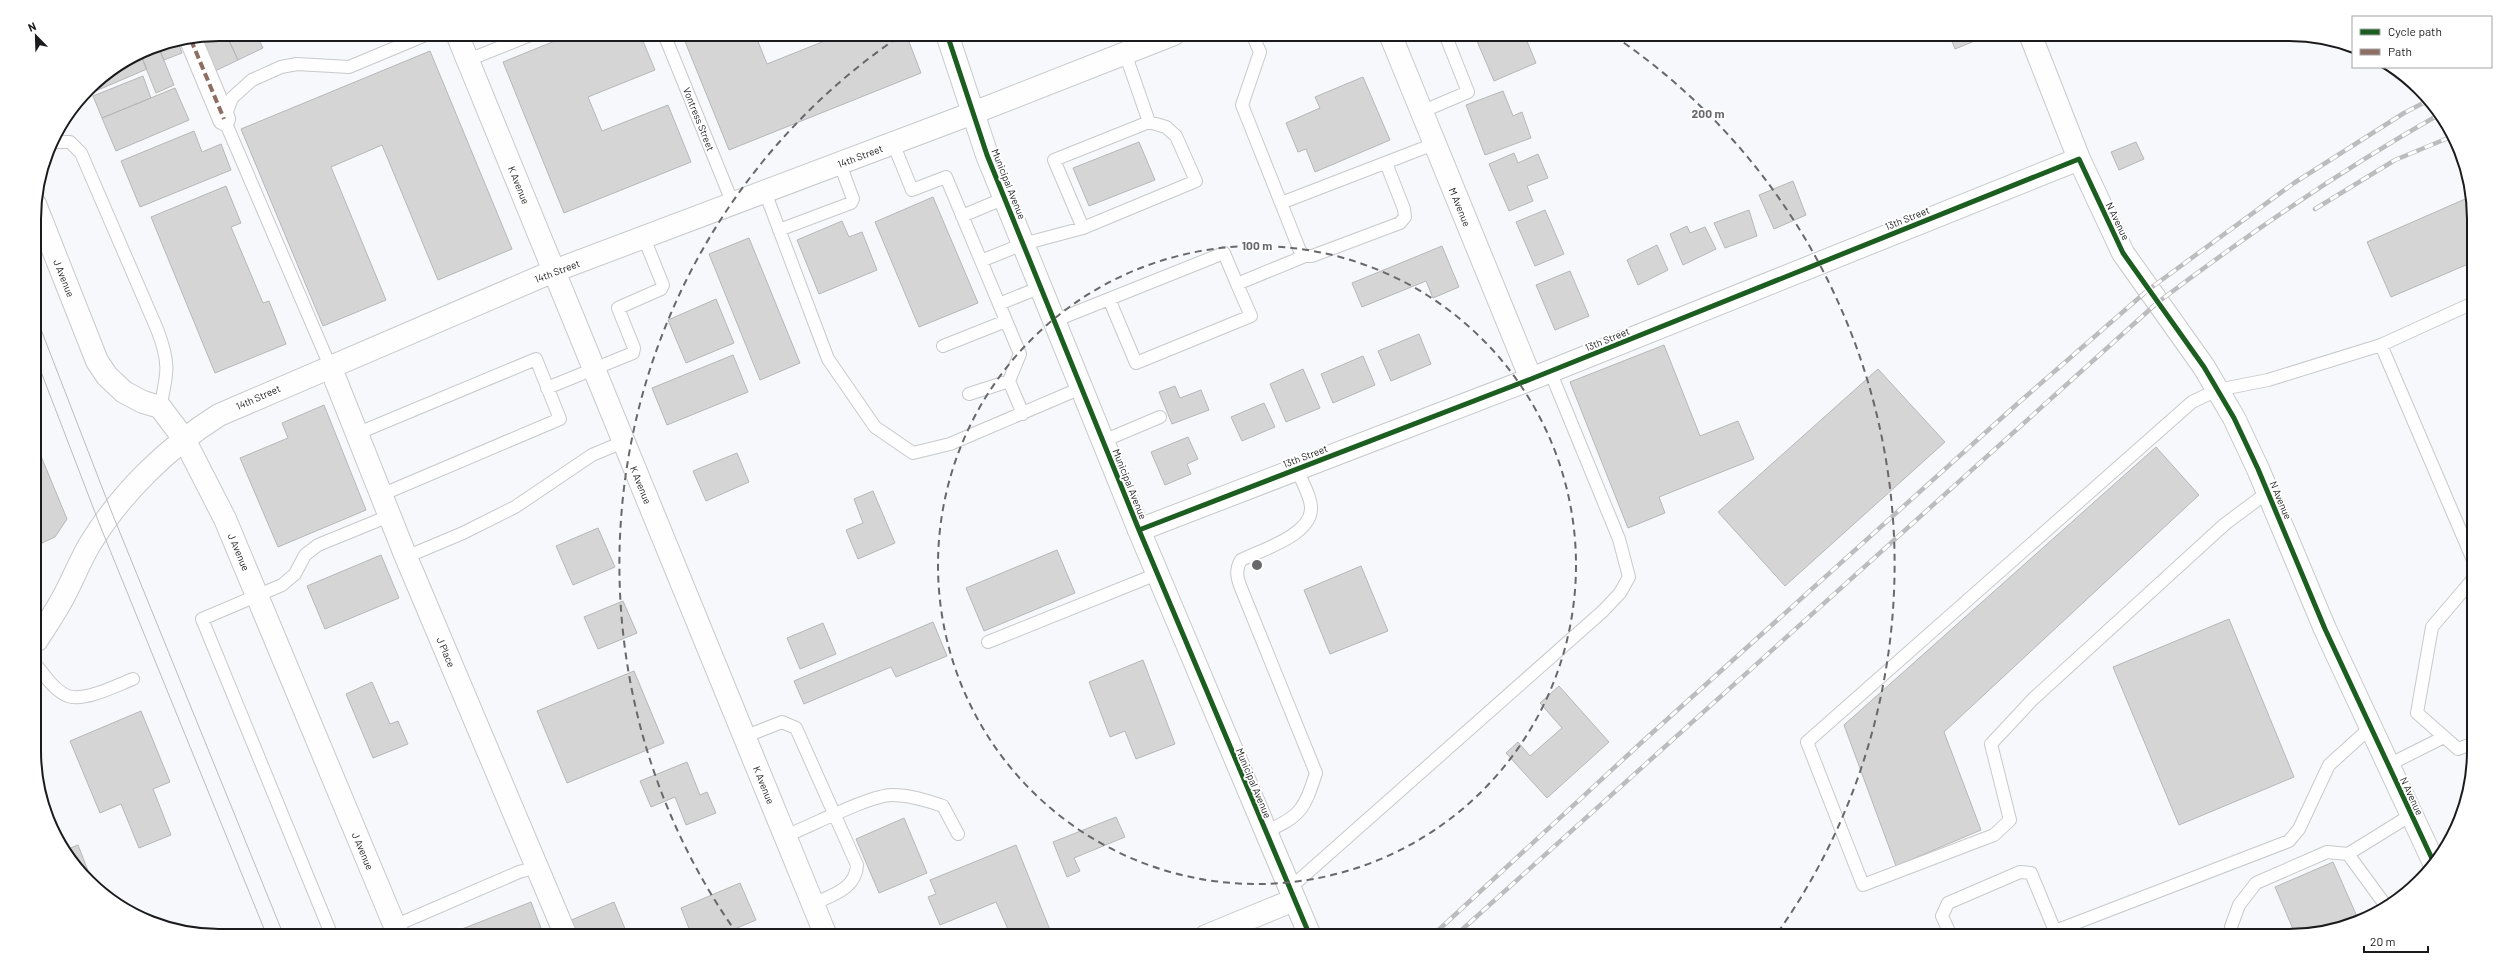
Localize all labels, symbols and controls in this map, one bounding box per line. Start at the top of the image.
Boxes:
north arrow [16,16,56,56]
legend [2352,16,2492,68]
text: N [26,19,38,34]
text: Cycle path [2388,24,2442,38]
text: Path [2388,44,2412,58]
street label: Vontress Street [681,85,717,153]
text: 200 m [1692,106,1724,120]
street label: 14th Street [836,142,885,170]
street label: Municipal Avenue [989,147,1029,221]
street label: K Avenue [506,164,532,206]
street label: M Avenue [1447,186,1473,228]
street label: N Avenue [2104,200,2132,242]
street label: 13th Street [1883,204,1931,232]
text: 100 m [1242,238,1272,252]
street label: J Avenue [51,257,77,299]
street label: 14th Street [533,257,582,285]
street label: 13th Street [1583,325,1631,353]
street label: 14th Street [234,382,282,412]
street label: 13th Street [1281,442,1329,470]
street label: Municipal Avenue [1110,447,1150,521]
street label: K Avenue [628,464,654,506]
street label: N Avenue [2268,479,2294,521]
street label: J Avenue [226,531,252,573]
centre of rings [1250,558,1264,572]
street label: J Place [434,635,458,669]
street label: Municipal Avenue [1234,746,1274,820]
street label: K Avenue [751,764,777,806]
street label: N Avenue [2398,775,2426,817]
street label: J Avenue [350,830,376,872]
scale bar [2364,928,2428,954]
text: 20 m [2370,934,2396,948]

